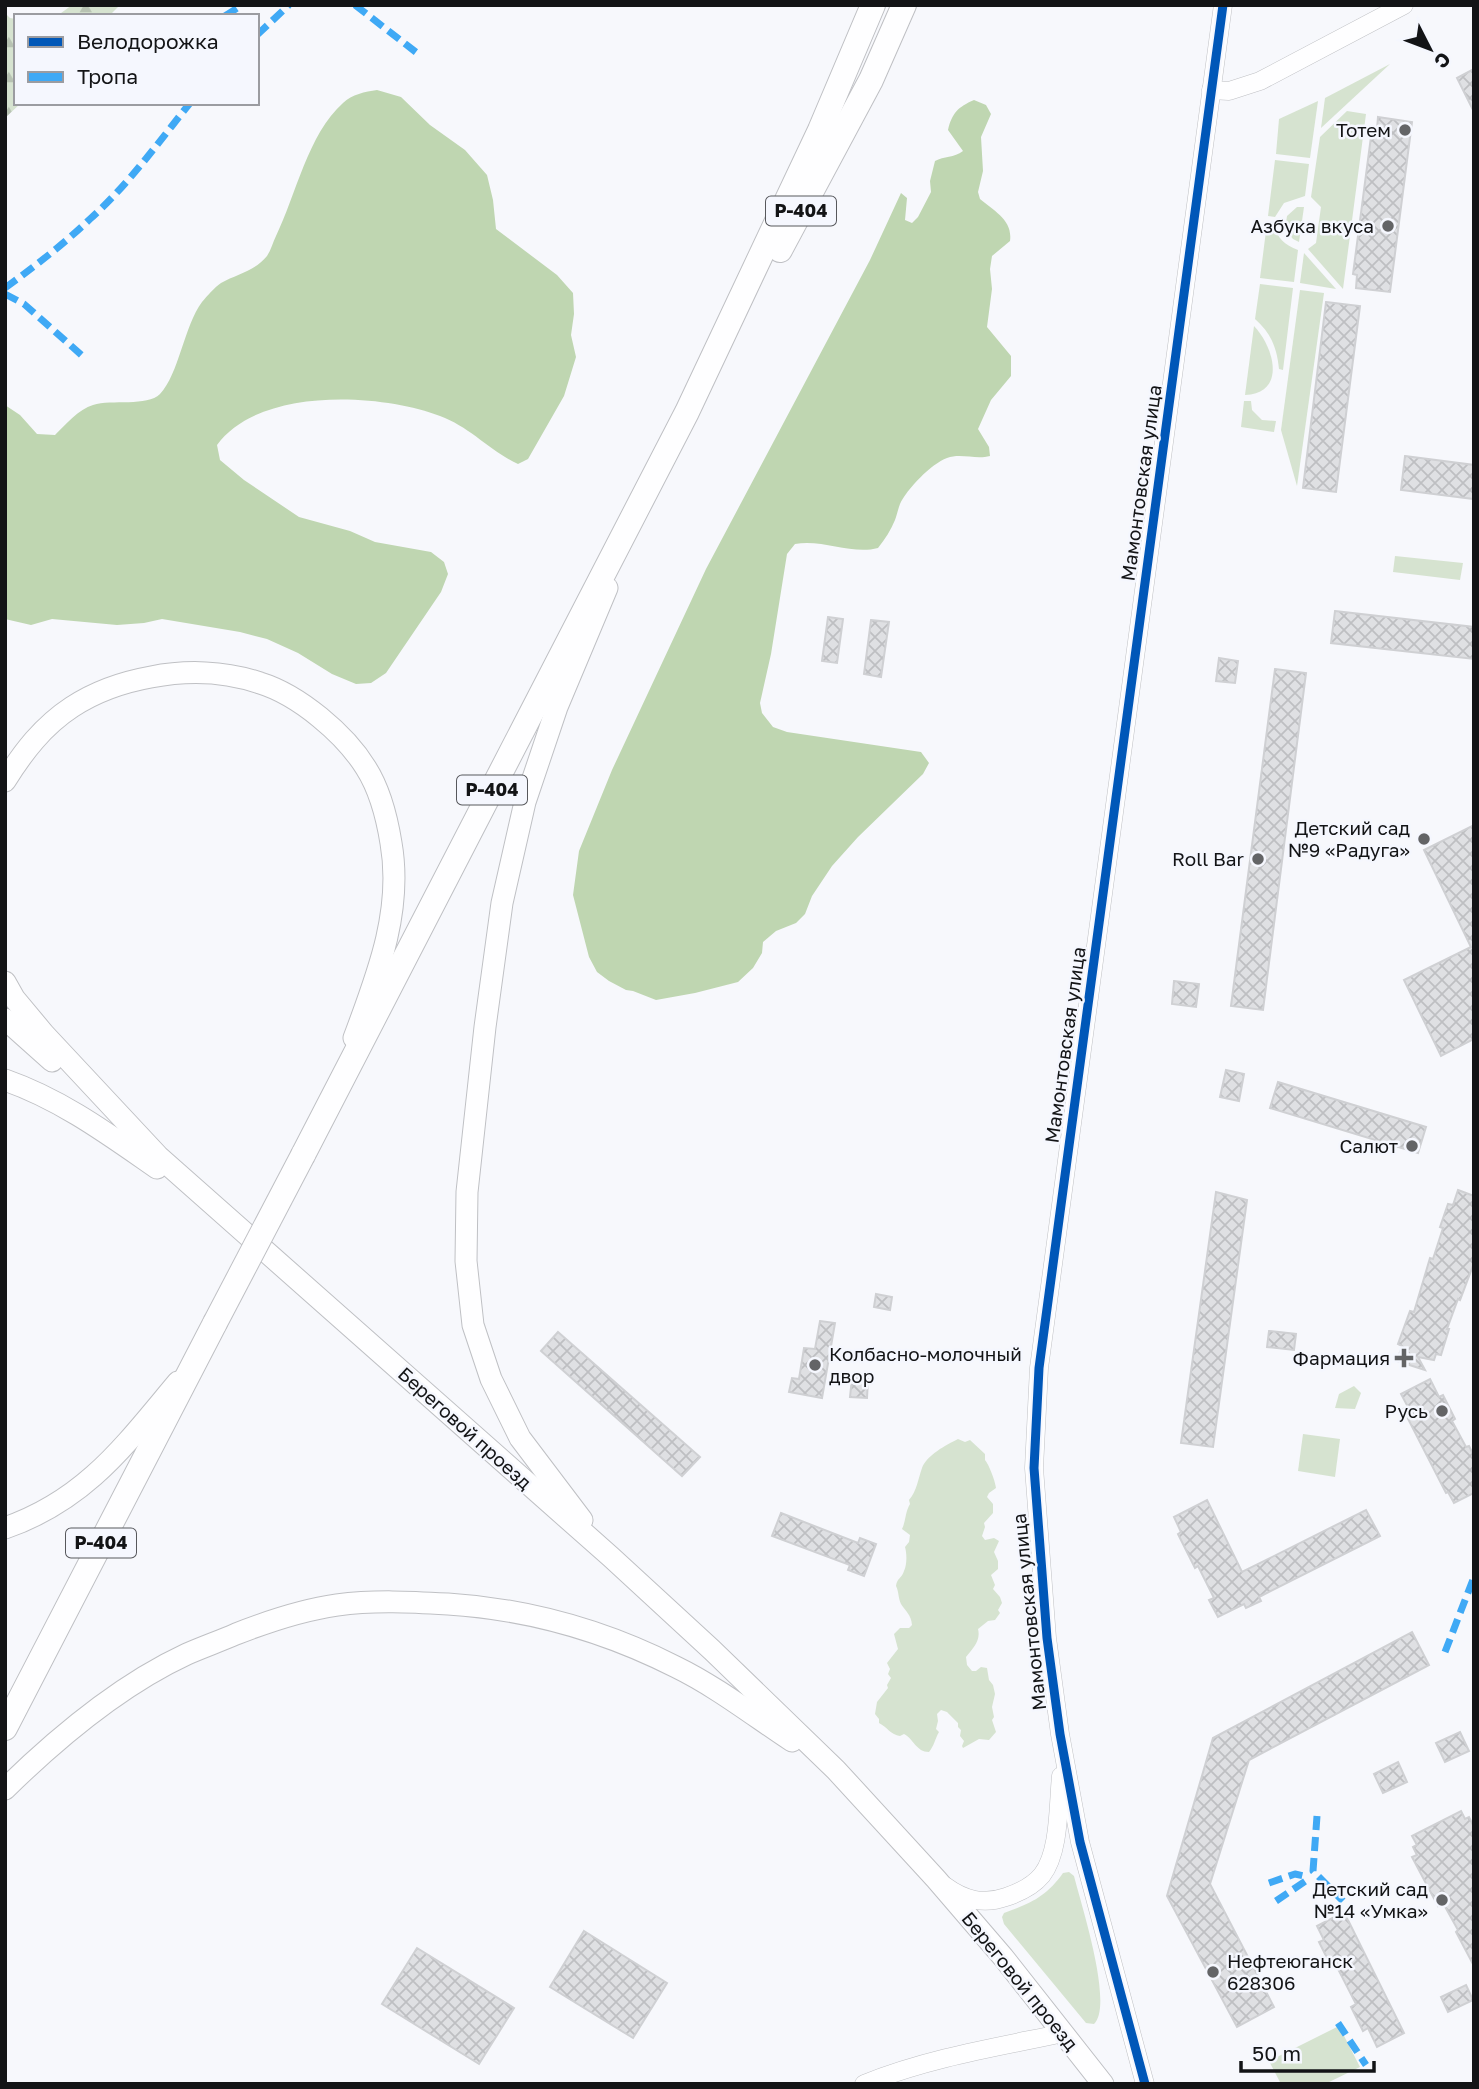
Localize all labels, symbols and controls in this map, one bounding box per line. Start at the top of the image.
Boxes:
legend [14,14,259,105]
north arrow [1395,14,1465,84]
text: Велодорожка [77,28,219,54]
text: С [1430,48,1456,73]
text: Тропа [77,63,138,89]
place label: Тотем [1336,118,1391,141]
marker: Тотем [1397,122,1413,138]
road number: Р-404 [766,196,836,226]
place label: Азбука вкуса [1250,214,1374,237]
marker: Азбука вкуса [1380,218,1396,234]
street label: Мамонтовская улица [1115,383,1166,583]
road number: Р-404 [457,776,527,804]
place label: Детский сад №9 «Радуга» [1288,816,1410,861]
marker: Детский сад №9 «Радуга» [1416,831,1432,847]
place label: Roll Bar [1172,847,1245,870]
marker: Roll Bar [1250,851,1266,867]
street label: Мамонтовская улица [1039,945,1090,1145]
place label: Салют [1339,1134,1398,1157]
marker: Салют [1404,1138,1420,1154]
place label: Колбасно-молочный двор [829,1342,1022,1387]
place label: Фармация [1293,1346,1390,1369]
marker: Фармация [1396,1350,1412,1366]
marker: Колбасно-молочный двор [807,1357,823,1373]
street label: Береговой проезд [394,1362,537,1494]
place label: Русь [1385,1399,1428,1422]
marker: Русь [1434,1403,1450,1419]
street label: Мамонтовская улица [1007,1512,1050,1712]
road number: Р-404 [66,1528,136,1558]
place label: Детский сад №14 «Умка» [1313,1877,1428,1922]
marker: Детский сад №14 «Умка» [1434,1892,1450,1908]
street label: Береговой проезд [957,1907,1084,2055]
place label: Нефтеюганск 628306 [1227,1949,1353,1994]
marker: Нефтеюганск 628306 [1205,1964,1221,1980]
scale bar [1241,2030,1374,2074]
text: 50 m [1252,2040,1301,2066]

